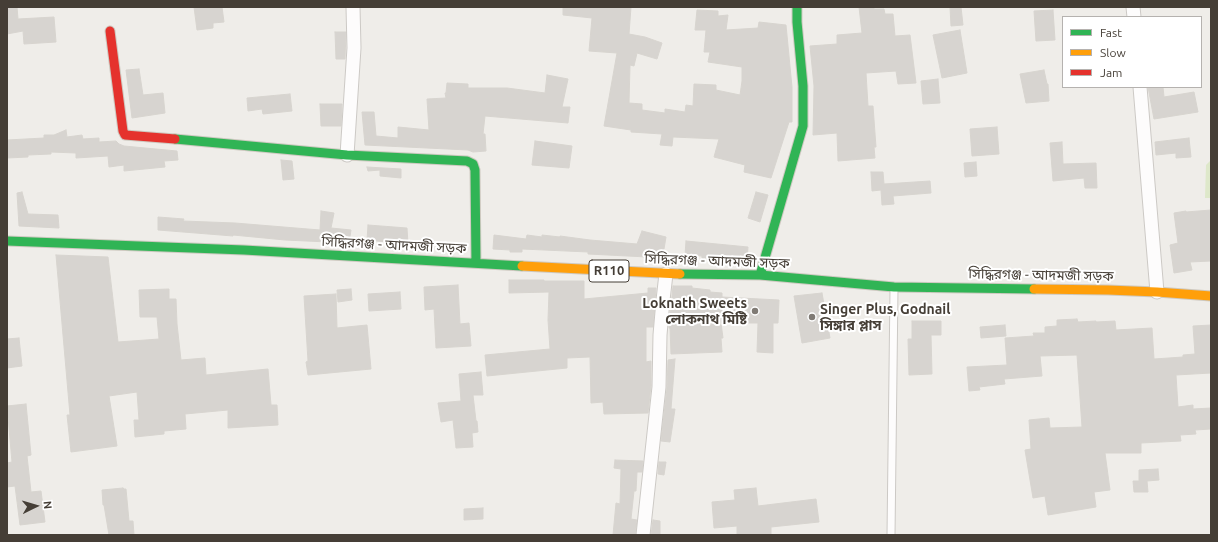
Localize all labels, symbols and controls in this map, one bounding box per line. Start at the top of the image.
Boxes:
legend [1062,16,1202,88]
text: Fast [1100,26,1122,39]
text: Slow [1100,46,1126,59]
text: Jam [1100,66,1122,79]
street label: সিদ্ধিরগঞ্জ - আদমজী সড়ক [321,233,467,257]
street label: সিদ্ধিরগঞ্জ - আদমজী সড়ক [644,250,790,272]
road number: R110 [589,260,629,282]
street label: সিদ্ধিরগঞ্জ - আদমজী সড়ক [968,265,1114,285]
place label: Loknath Sweets লোকনাথ মিষ্টি [642,295,747,328]
place label: Singer Plus, Godnail সিঙ্গার প্লাস [820,301,951,334]
marker: Loknath Sweets লোকনাথ মিষ্টি [750,306,760,316]
marker: Singer Plus, Godnail সিঙ্গার প্লাস [807,312,817,322]
north arrow [16,486,56,526]
text: N [42,500,54,510]

